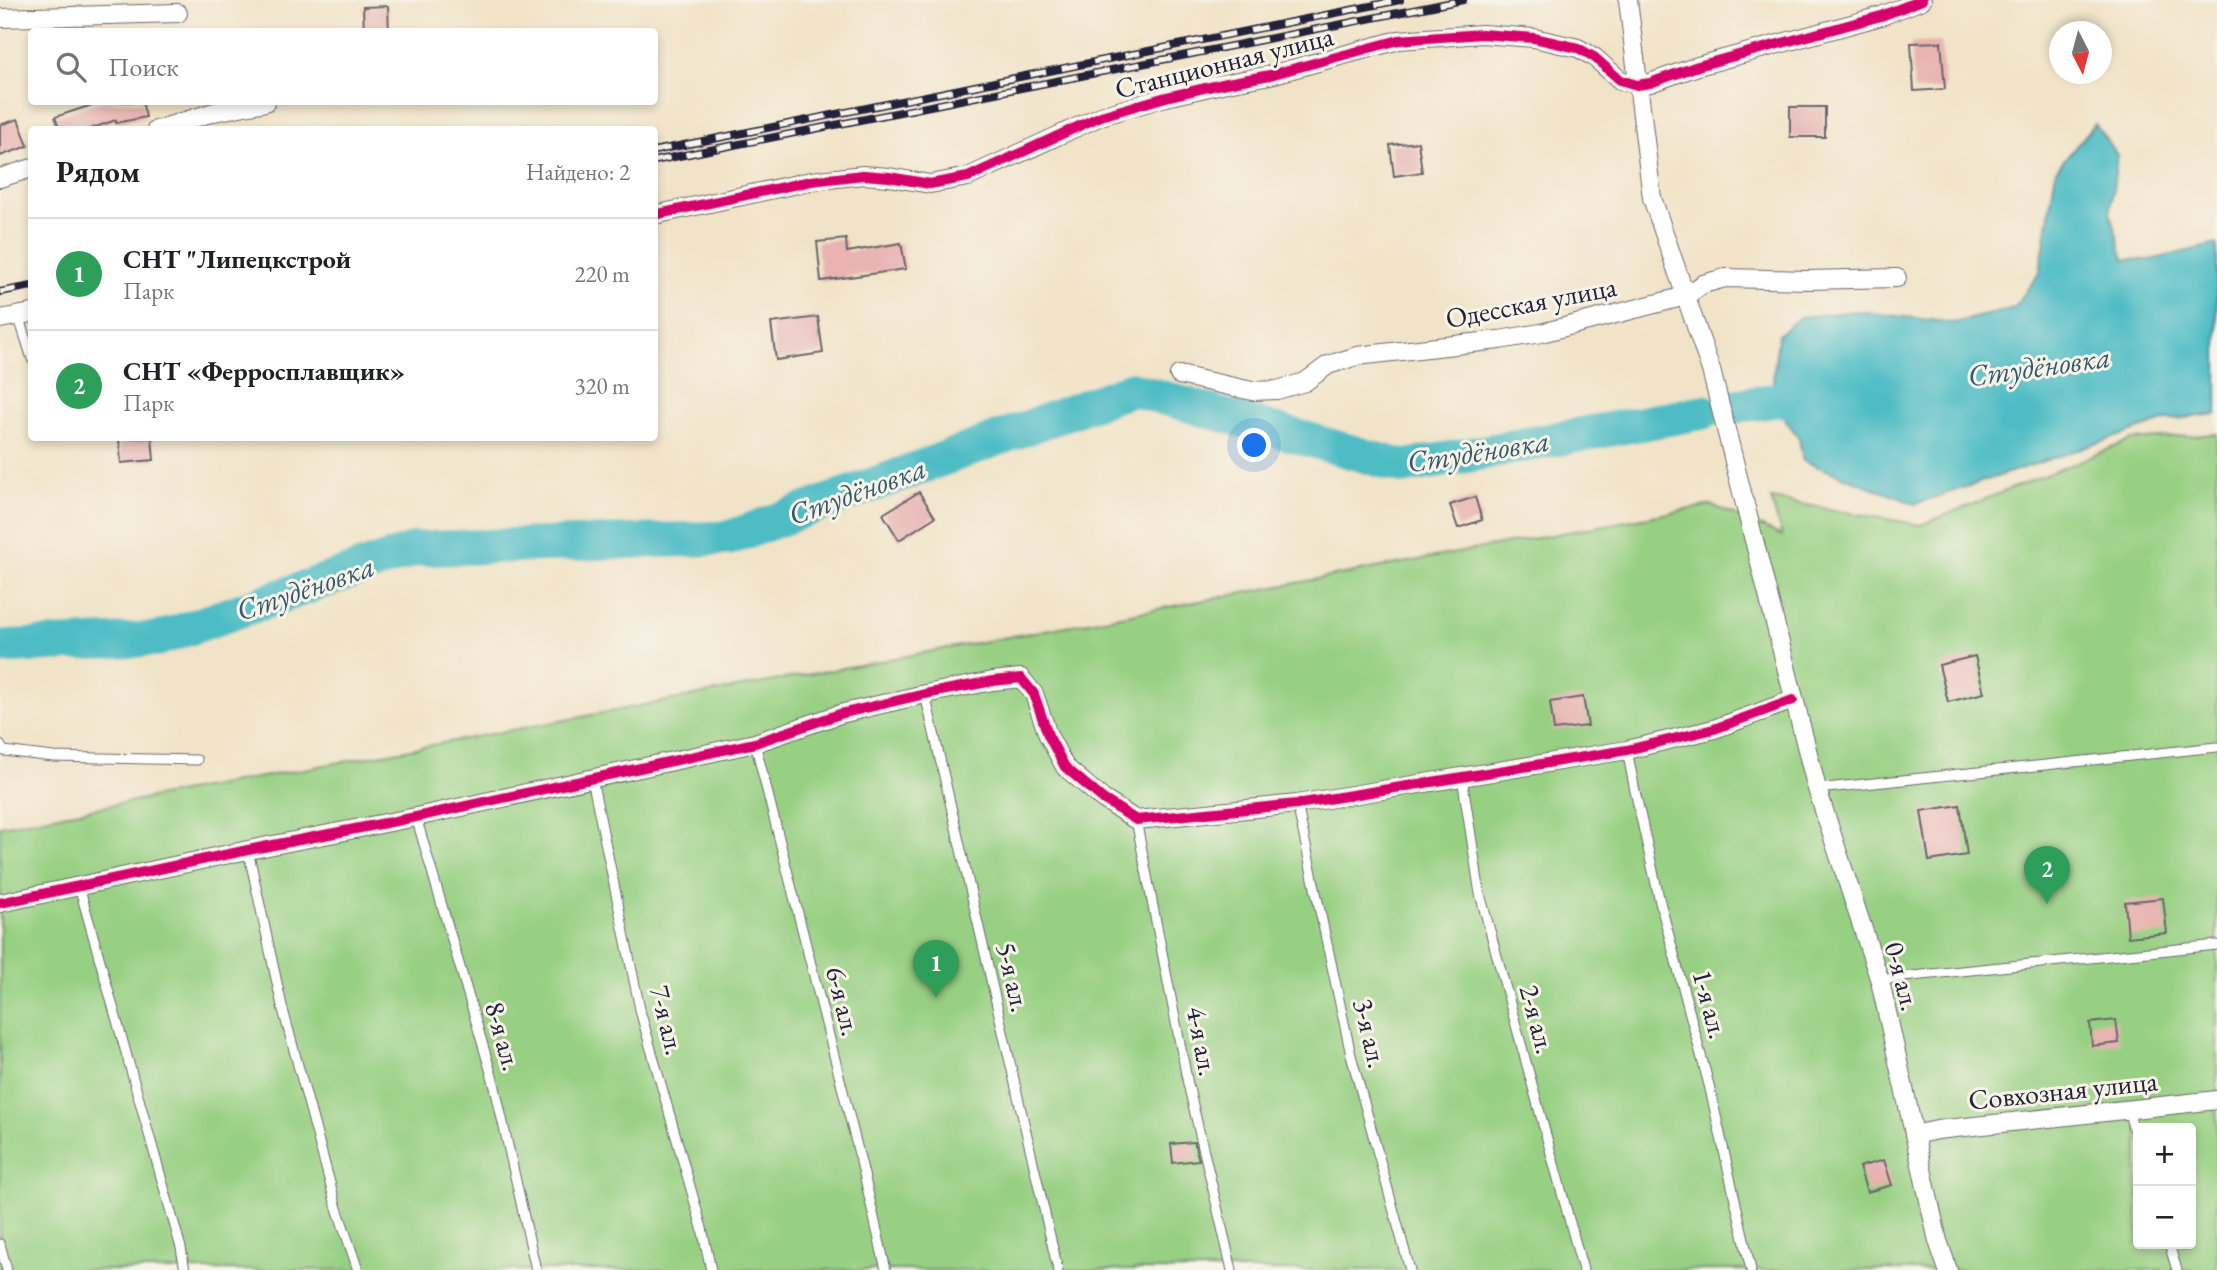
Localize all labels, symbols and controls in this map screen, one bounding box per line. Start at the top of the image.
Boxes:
street label: Станционная улица [1111,17,1338,107]
north arrow [2049,21,2112,84]
search box [28,28,658,105]
icon: search [52,48,90,86]
text: Поиск [108,50,179,84]
text: Рядом [56,152,140,191]
text: Найдено: 2 [526,157,630,187]
text: СНТ "Липецкстрой [123,242,351,276]
text: 1 [73,259,85,289]
text: 220 m [574,259,630,289]
street label: Одесская улица [1442,268,1620,336]
text: Парк [123,276,174,306]
water label: Студёновка [1965,337,2113,395]
text: СНТ «Ферросплавщик» [123,354,405,388]
text: 2 [73,371,85,401]
text: 320 m [574,371,630,401]
text: Парк [123,388,174,418]
water label: Студёновка [1404,421,1552,481]
your location [1237,428,1271,462]
water label: Студёновка [783,448,931,534]
water label: Студёновка [231,546,379,630]
pin: 2 [2024,846,2070,904]
street label: 0-я ал. [1877,937,1929,1015]
street label: 5-я ал. [989,939,1039,1015]
pin: 1 [913,940,959,998]
street label: 6-я ал. [818,963,870,1039]
street label: 1-я ал. [1685,965,1737,1043]
street label: 2-я ал. [1512,980,1564,1058]
street label: 7-я ал. [642,982,694,1058]
street label: 3-я ал. [1346,995,1396,1071]
street label: 8-я ал. [477,997,531,1075]
street label: 4-я ал. [1179,1003,1227,1079]
street label: Совхозная улица [1967,1062,2160,1118]
map controls [2133,1123,2196,1249]
button: + [2133,1123,2196,1186]
button: − [2133,1186,2196,1249]

